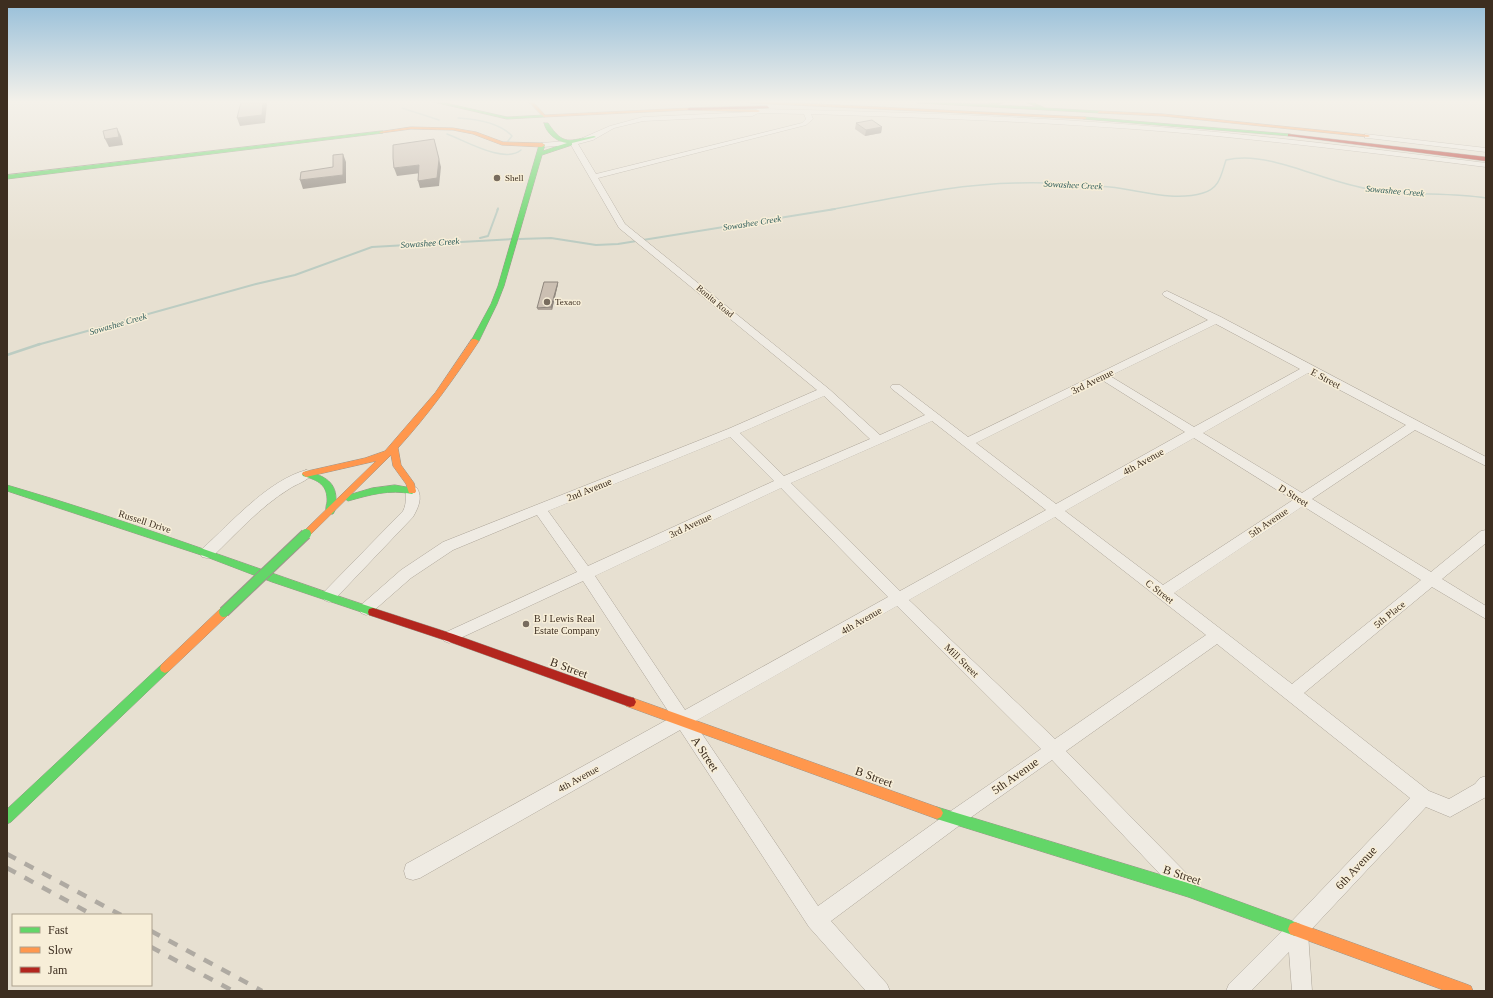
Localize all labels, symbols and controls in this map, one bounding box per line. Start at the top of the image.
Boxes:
marker: Shell [492,173,502,183]
place label: Shell [505,173,524,183]
water label: Sowashee Creek [1043,178,1104,192]
water label: Sowashee Creek [1365,183,1426,199]
water label: Sowashee Creek [722,213,783,233]
water label: Sowashee Creek [400,236,461,250]
street label: Bonita Road [694,283,736,320]
marker: Texaco [542,297,552,307]
place label: Texaco [555,297,581,307]
water label: Sowashee Creek [88,311,149,337]
street label: 3rd Avenue [1069,366,1116,396]
street label: E Street [1309,366,1343,391]
street label: 4th Avenue [1121,445,1166,477]
street label: 2nd Avenue [565,475,614,503]
street label: D Street [1277,482,1311,509]
street label: 5th Avenue [1247,505,1291,540]
street label: Russell Drive [117,508,173,535]
street label: 3rd Avenue [667,511,714,540]
street label: C Street [1144,577,1176,606]
street label: 5th Place [1372,598,1408,630]
street label: 4th Avenue [839,604,884,636]
place label: B J Lewis Real Estate Company [534,613,600,636]
marker: B J Lewis Real Estate Company [521,619,531,629]
street label: Mill Street [942,641,981,679]
street label: B Street [548,655,590,681]
street label: A Street [688,734,722,775]
street label: 5th Avenue [989,755,1041,797]
street label: 4th Avenue [556,762,601,794]
street label: B Street [853,764,895,790]
street label: 6th Avenue [1332,843,1380,893]
street label: B Street [1161,862,1203,888]
legend [12,914,152,986]
text: Fast [48,923,69,937]
text: Slow [48,943,73,957]
text: Jam [48,963,68,977]

